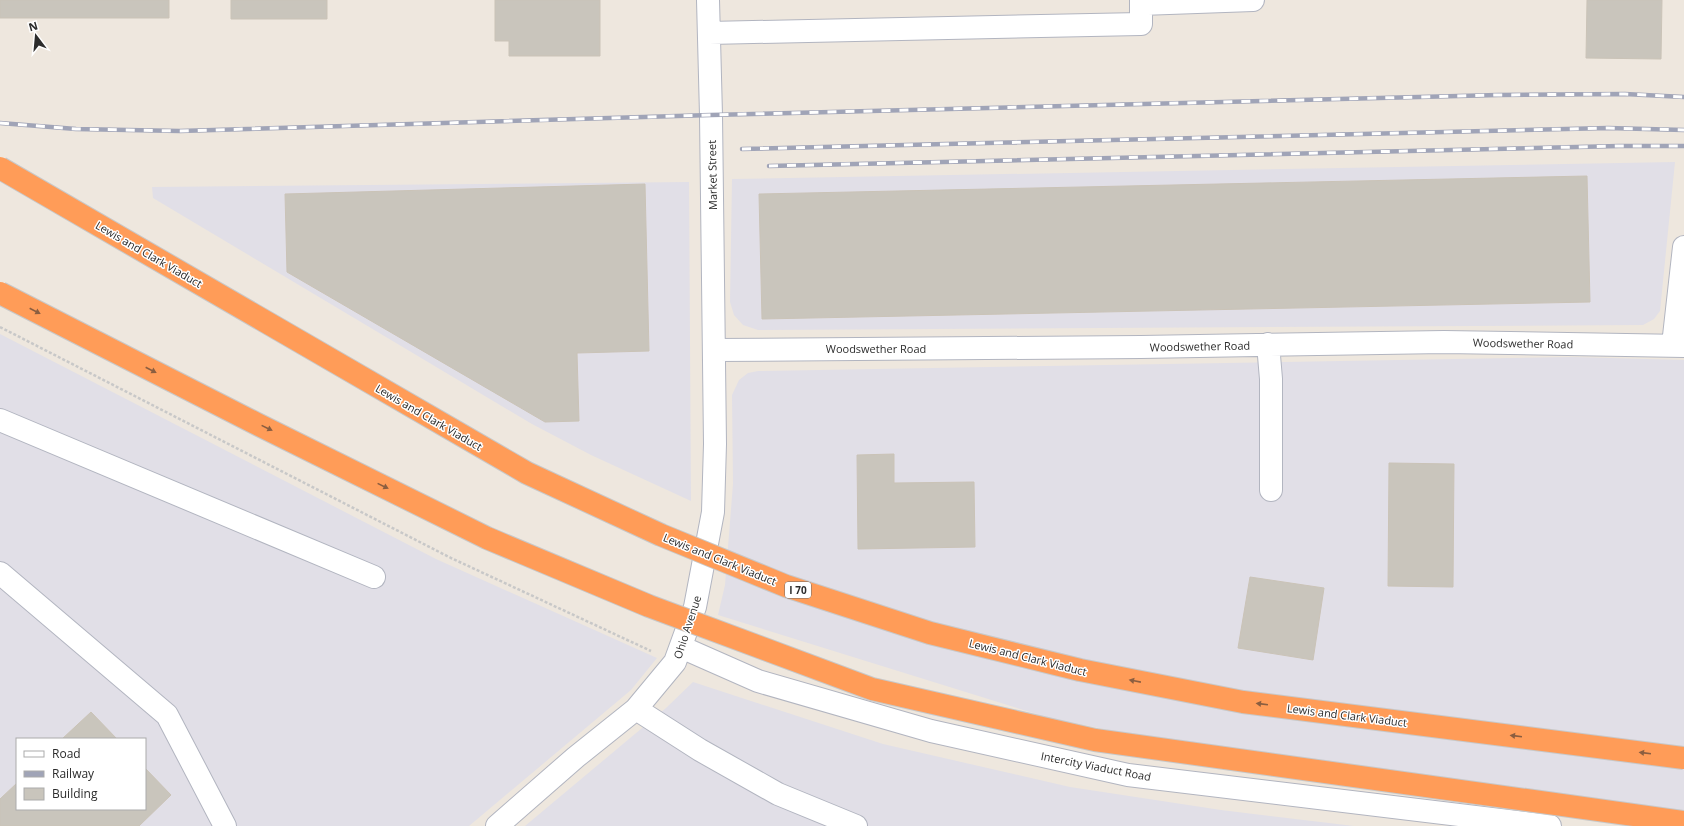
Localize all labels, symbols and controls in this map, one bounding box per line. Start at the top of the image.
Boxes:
north arrow [16,16,56,56]
text: N [27,17,39,34]
street label: Market Street [704,140,720,210]
street label: Lewis and Clark Viaduct [93,217,205,291]
one-way arrow [29,308,41,314]
street label: Woodswether Road [1473,335,1573,351]
street label: Woodswether Road [1150,338,1250,354]
street label: Woodswether Road [826,341,926,356]
one-way arrow [145,367,156,373]
street label: Lewis and Clark Viaduct [373,380,485,454]
one-way arrow [261,425,272,432]
one-way arrow [377,483,389,489]
street label: Lewis and Clark Viaduct [661,529,779,589]
road number: I 70 [785,582,811,598]
street label: Ohio Avenue [670,593,704,661]
street label: Lewis and Clark Viaduct [968,635,1089,679]
one-way arrow [1128,677,1141,683]
street label: Lewis and Clark Viaduct [1286,700,1408,730]
one-way arrow [1256,701,1268,707]
one-way arrow [1510,733,1522,739]
legend [16,738,146,810]
text: Road [52,745,81,762]
street label: Intercity Viaduct Road [1040,748,1152,784]
one-way arrow [1639,750,1651,756]
text: Railway [52,765,95,782]
text: Building [52,785,98,802]

